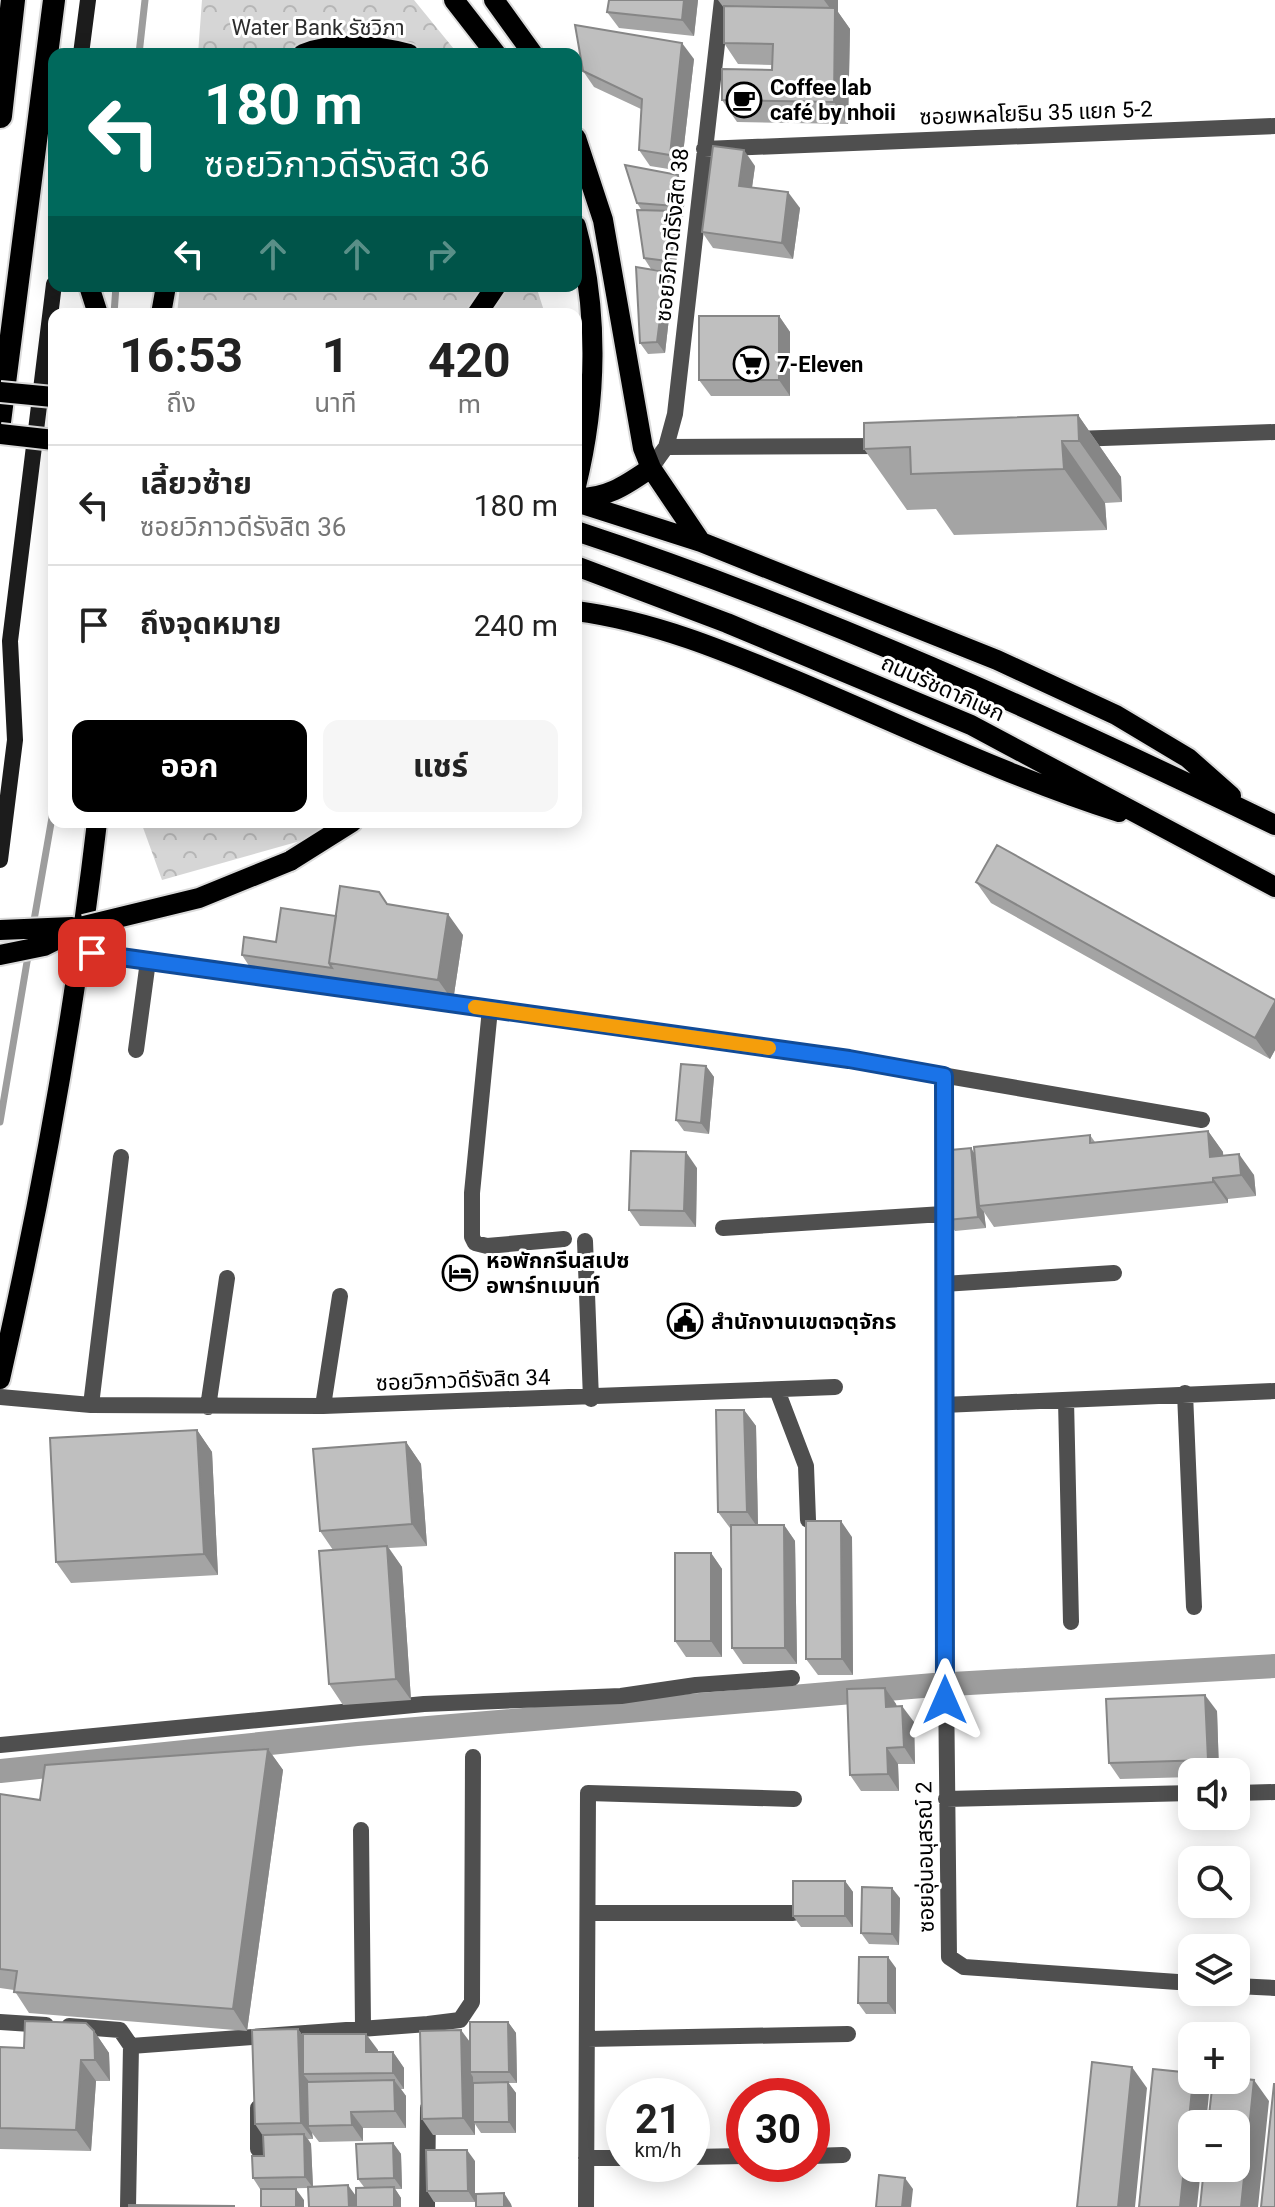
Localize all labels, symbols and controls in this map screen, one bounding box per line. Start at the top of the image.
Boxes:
park label: Water Bank รัชวิภา [231,15,405,40]
text: 180 m [204,72,363,138]
place label: Coffee lab café by nhoii [770,75,896,125]
icon: left [72,80,176,184]
cafe icon: Coffee lab café by nhoii [725,81,763,119]
street label: ซอยพหลโยธิน 35 แยก 5-2 [919,96,1153,130]
text: ซอยวิภาวดีรังสิต 36 [204,144,490,186]
street label: ซอยวิภาวดีรังสิต 38 [650,147,694,323]
icon: left [167,232,211,276]
icon: ahead [251,232,295,276]
icon: ahead [335,232,379,276]
icon: right [419,232,463,276]
text: 16:53 [119,327,243,384]
text: 1 [322,327,349,384]
text: 420 [428,332,511,389]
supermarket icon: 7-Eleven [732,345,770,383]
place label: 7-Eleven [777,352,863,377]
text: ถึง [166,388,196,418]
text: นาที [314,388,357,418]
text: m [458,389,481,419]
text: เลี้ยวซ้าย [140,466,252,501]
icon: left [72,483,116,527]
text: 180 m [474,488,558,523]
text: ซอยวิภาวดีรังสิต 36 [140,512,346,542]
icon: arrive [72,603,116,647]
text: ถึงจุดหมาย [140,606,281,641]
text: 240 m [474,608,558,643]
street label: ถนนรัชดาภิเษก [877,650,1009,726]
button: ออก [72,720,307,812]
button: แชร์ [323,720,558,812]
pin [58,919,126,987]
icon: arrive [70,931,114,975]
place label: หอพักกรีนสเปซ อพาร์ทเมนท์ [486,1248,630,1298]
hotel icon: หอพักกรีนสเปซ อพาร์ทเมนท์ [441,1254,479,1292]
public building icon: สำนักงานเขตจตุจักร [666,1302,704,1340]
place label: สำนักงานเขตจตุจักร [711,1309,896,1335]
street label: ซอยวิภาวดีรังสิต 34 [375,1364,551,1396]
position arrow [903,1658,987,1742]
map controls [1178,1758,1250,2182]
button: sound [1178,1758,1250,1830]
street label: ซอยอุ่นอนุสรณ์ 2 [911,1781,940,1933]
button: search [1178,1846,1250,1918]
button: layers [1178,1934,1250,2006]
button: + [1178,2022,1250,2094]
speed limit sign: 30 [726,2078,830,2182]
text: 21 [635,2096,681,2143]
button: − [1178,2110,1250,2182]
text: km/h [635,2138,681,2162]

